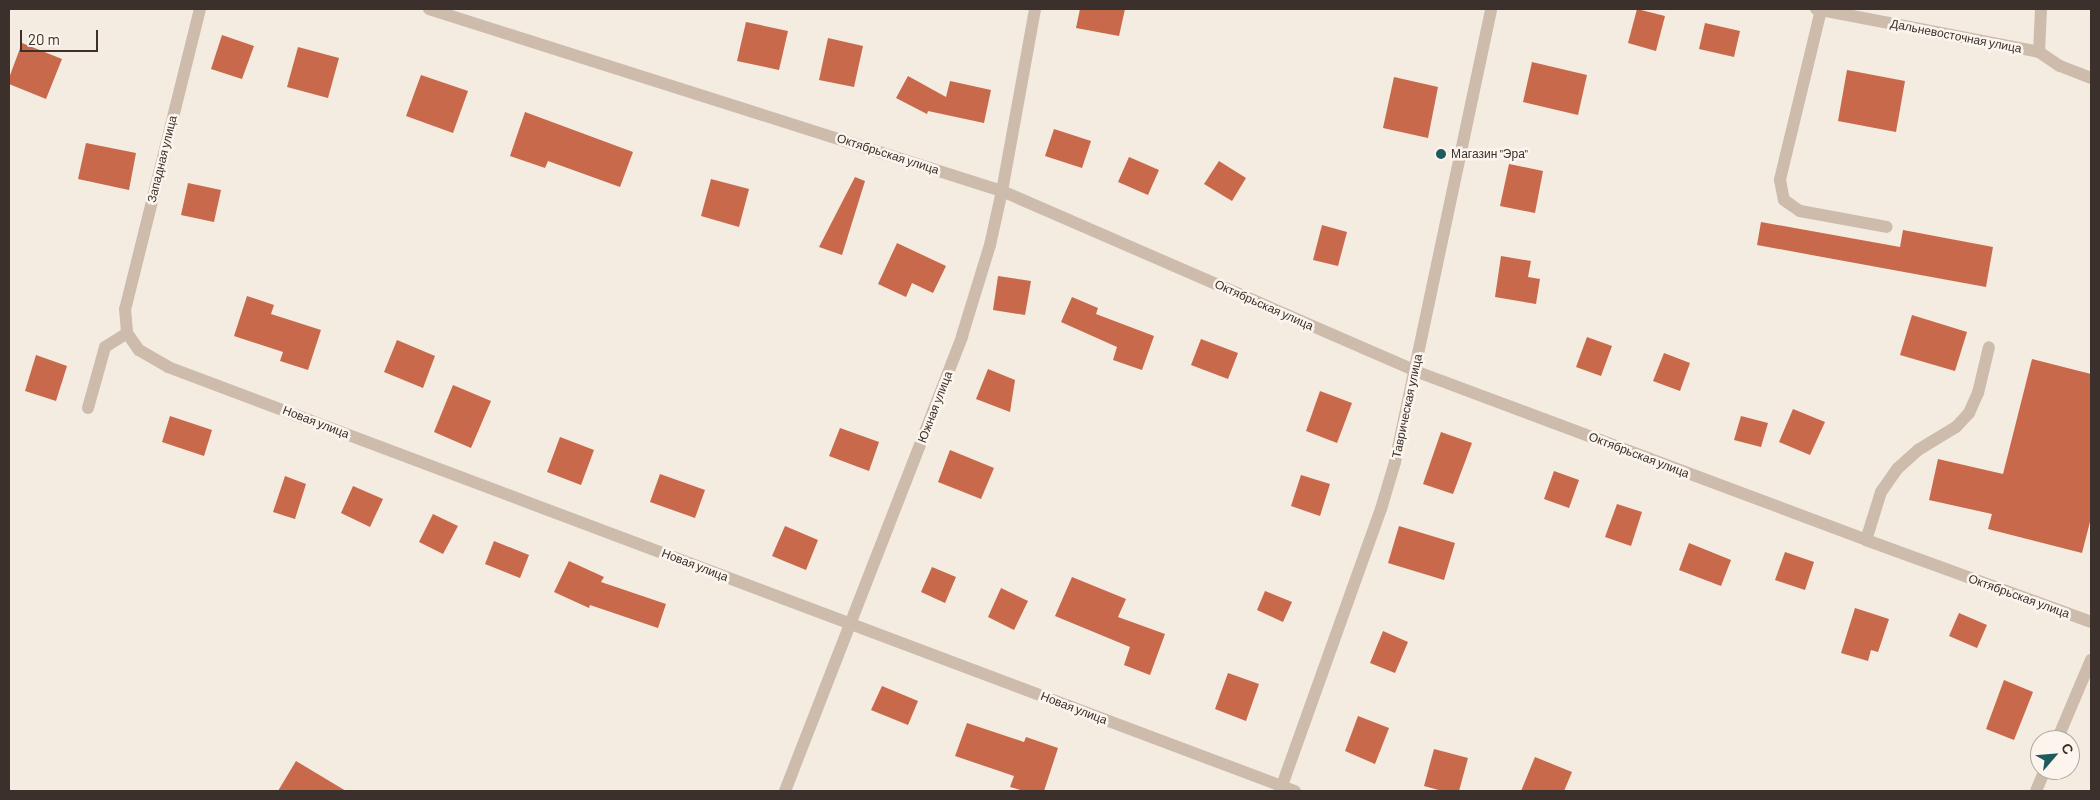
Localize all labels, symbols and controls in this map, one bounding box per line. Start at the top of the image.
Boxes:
street label: Дальневосточная улица [1889,16,2023,56]
scale bar [22,20,100,52]
text: 20 m [28,30,60,48]
street label: Западная улица [144,114,180,204]
street label: Октябрьская улица [835,131,941,177]
place label: Магазин "Эра" [1451,147,1528,161]
marker: Магазин "Эра" [1435,148,1447,160]
street label: Октябрьская улица [1212,277,1316,333]
street label: Таврическая улица [1389,353,1425,459]
street label: Южная улица [915,369,955,445]
street label: Новая улица [281,403,351,441]
street label: Октябрьская улица [1587,429,1691,481]
street label: Новая улица [660,546,730,584]
street label: Октябрьская улица [1966,571,2072,621]
street label: Новая улица [1039,689,1109,727]
north arrow [2030,730,2080,780]
text: С [2058,740,2078,757]

